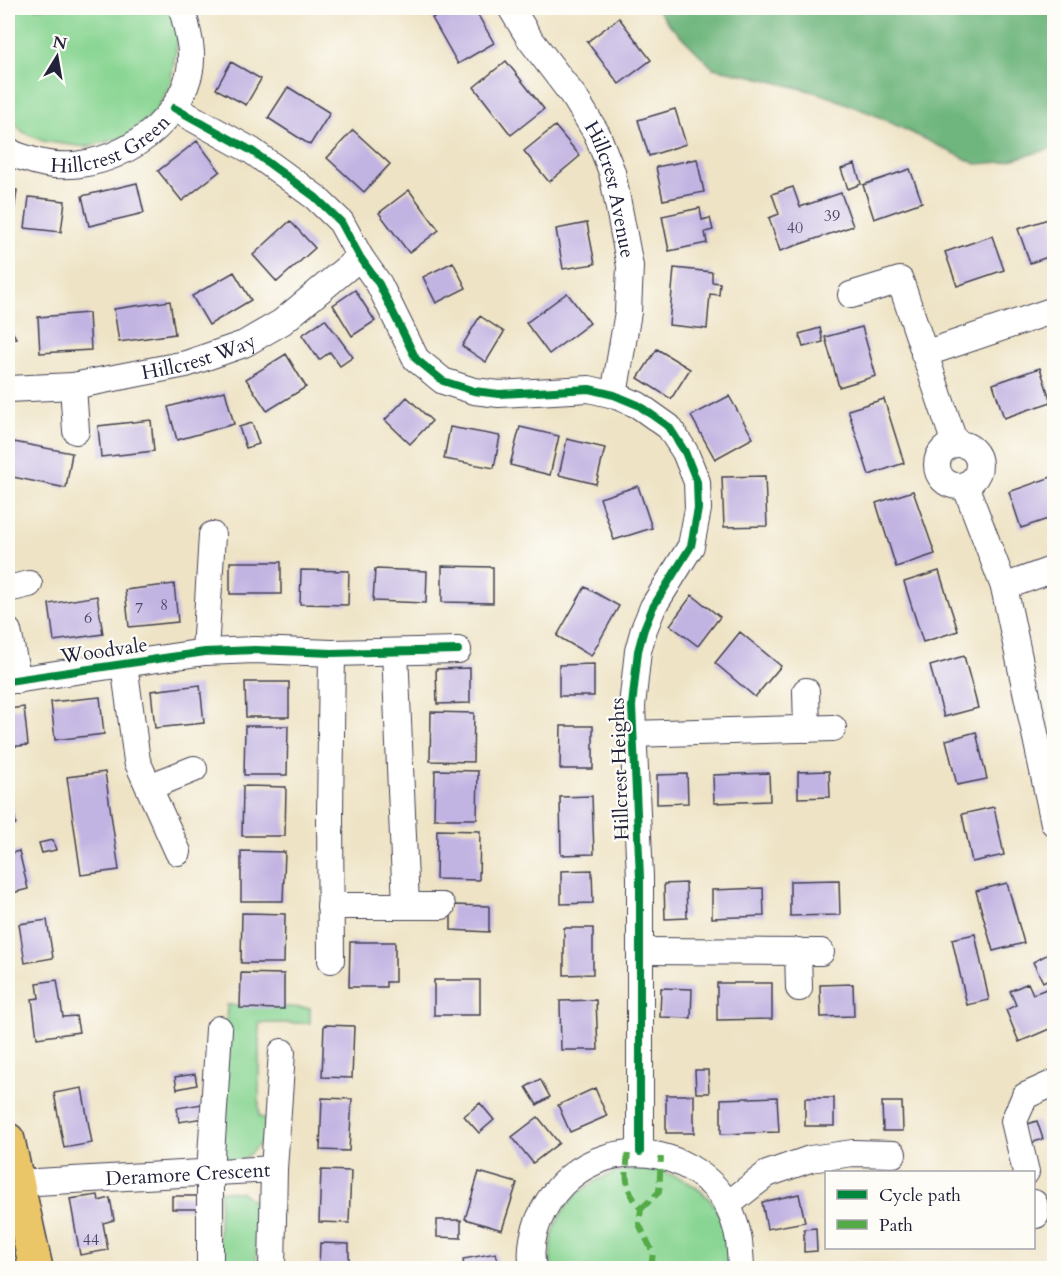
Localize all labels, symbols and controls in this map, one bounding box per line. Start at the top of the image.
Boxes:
north arrow [27,27,87,87]
text: N [51,31,69,55]
street label: Hillcrest Green [50,109,177,180]
street label: Hillcrest Avenue [578,116,641,260]
house number: 39 [824,205,840,227]
house number: 40 [787,217,803,239]
street label: Hillcrest Way [139,327,261,386]
house number: 8 [160,594,168,616]
house number: 7 [135,597,143,619]
house number: 6 [84,607,92,629]
street label: Woodvale [58,631,149,670]
street label: Hillcrest Heights [604,697,635,841]
street label: Deramore Crescent [105,1156,272,1192]
legend [825,1171,1035,1249]
text: Cycle path [879,1183,961,1208]
text: Path [879,1213,913,1238]
house number: 44 [83,1229,99,1251]

